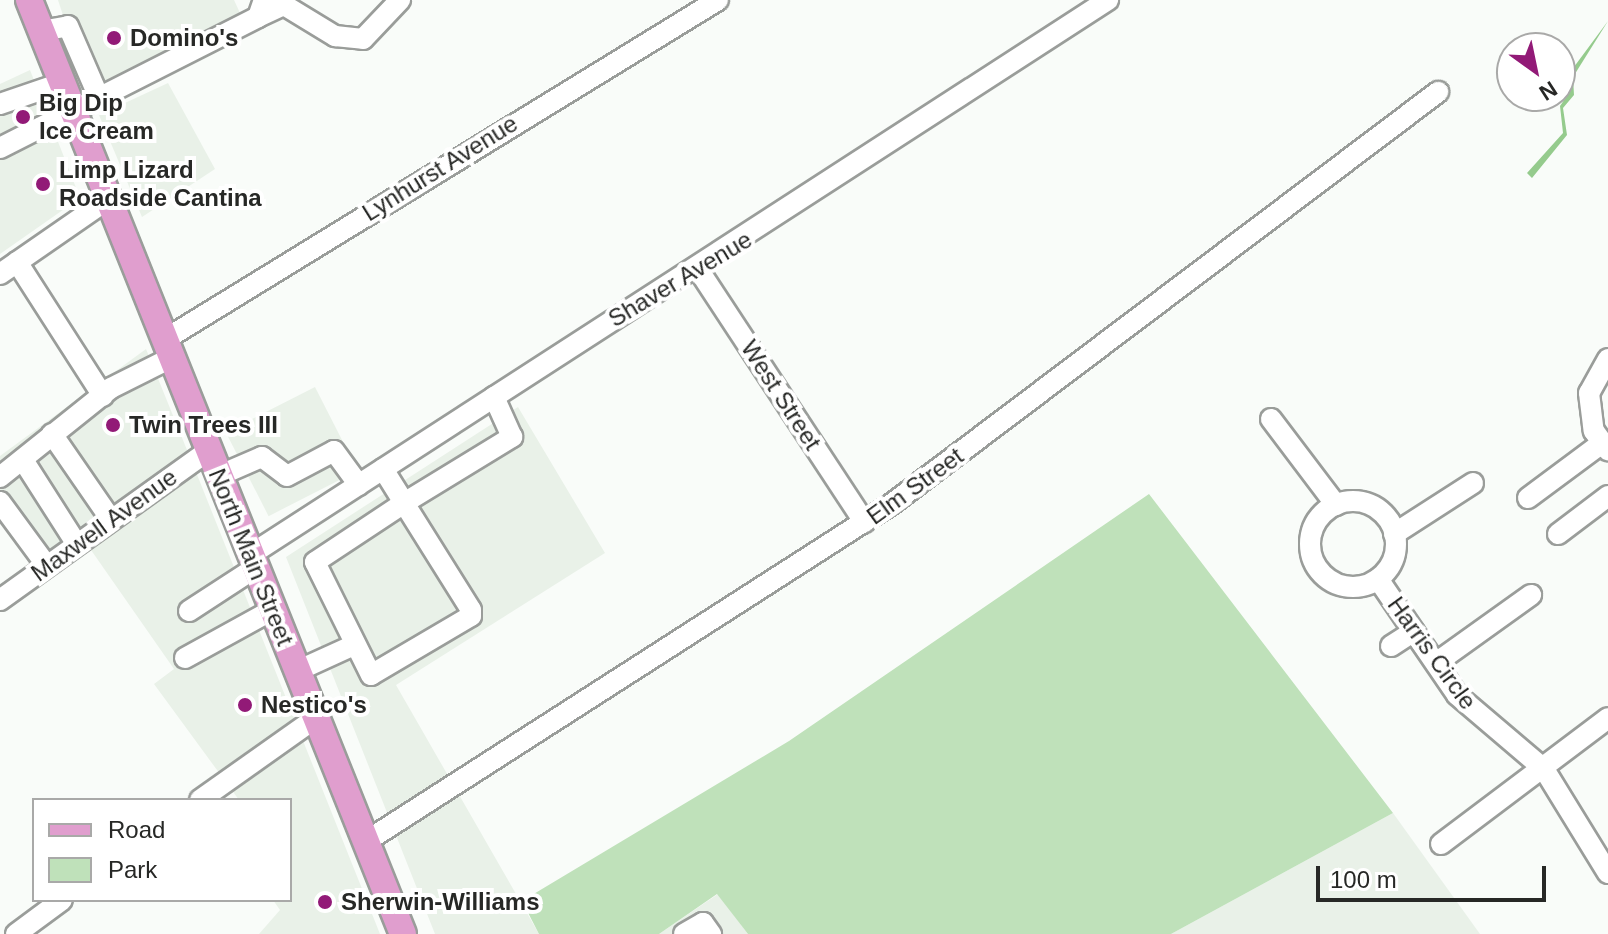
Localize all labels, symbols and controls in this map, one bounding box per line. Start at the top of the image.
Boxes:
place label: Domino's [130,24,238,52]
marker: Domino's [105,29,123,47]
north arrow [1496,32,1576,112]
text: N [1535,76,1562,106]
place label: Big Dip Ice Cream [39,89,154,145]
marker: Big Dip Ice Cream [14,108,32,126]
street label: Lynhurst Avenue [357,108,523,228]
place label: Limp Lizard Roadside Cantina [59,156,262,212]
marker: Limp Lizard Roadside Cantina [34,175,52,193]
street label: Shaver Avenue [602,225,758,333]
street label: West Street [735,335,827,455]
place label: Twin Trees III [129,411,278,439]
marker: Twin Trees III [104,416,122,434]
street label: Elm Street [861,441,969,531]
street label: Maxwell Avenue [25,462,183,588]
street label: North Main Street [202,464,300,650]
street label: Harris Circle [1382,591,1482,715]
place label: Nestico's [261,691,367,719]
marker: Nestico's [236,696,254,714]
legend [32,798,292,902]
text: Road [108,816,165,843]
scale bar [1320,850,1550,900]
text: Park [108,856,157,883]
text: 100 m [1330,866,1397,893]
place label: Sherwin-Williams [341,888,539,916]
marker: Sherwin-Williams [316,893,334,911]

